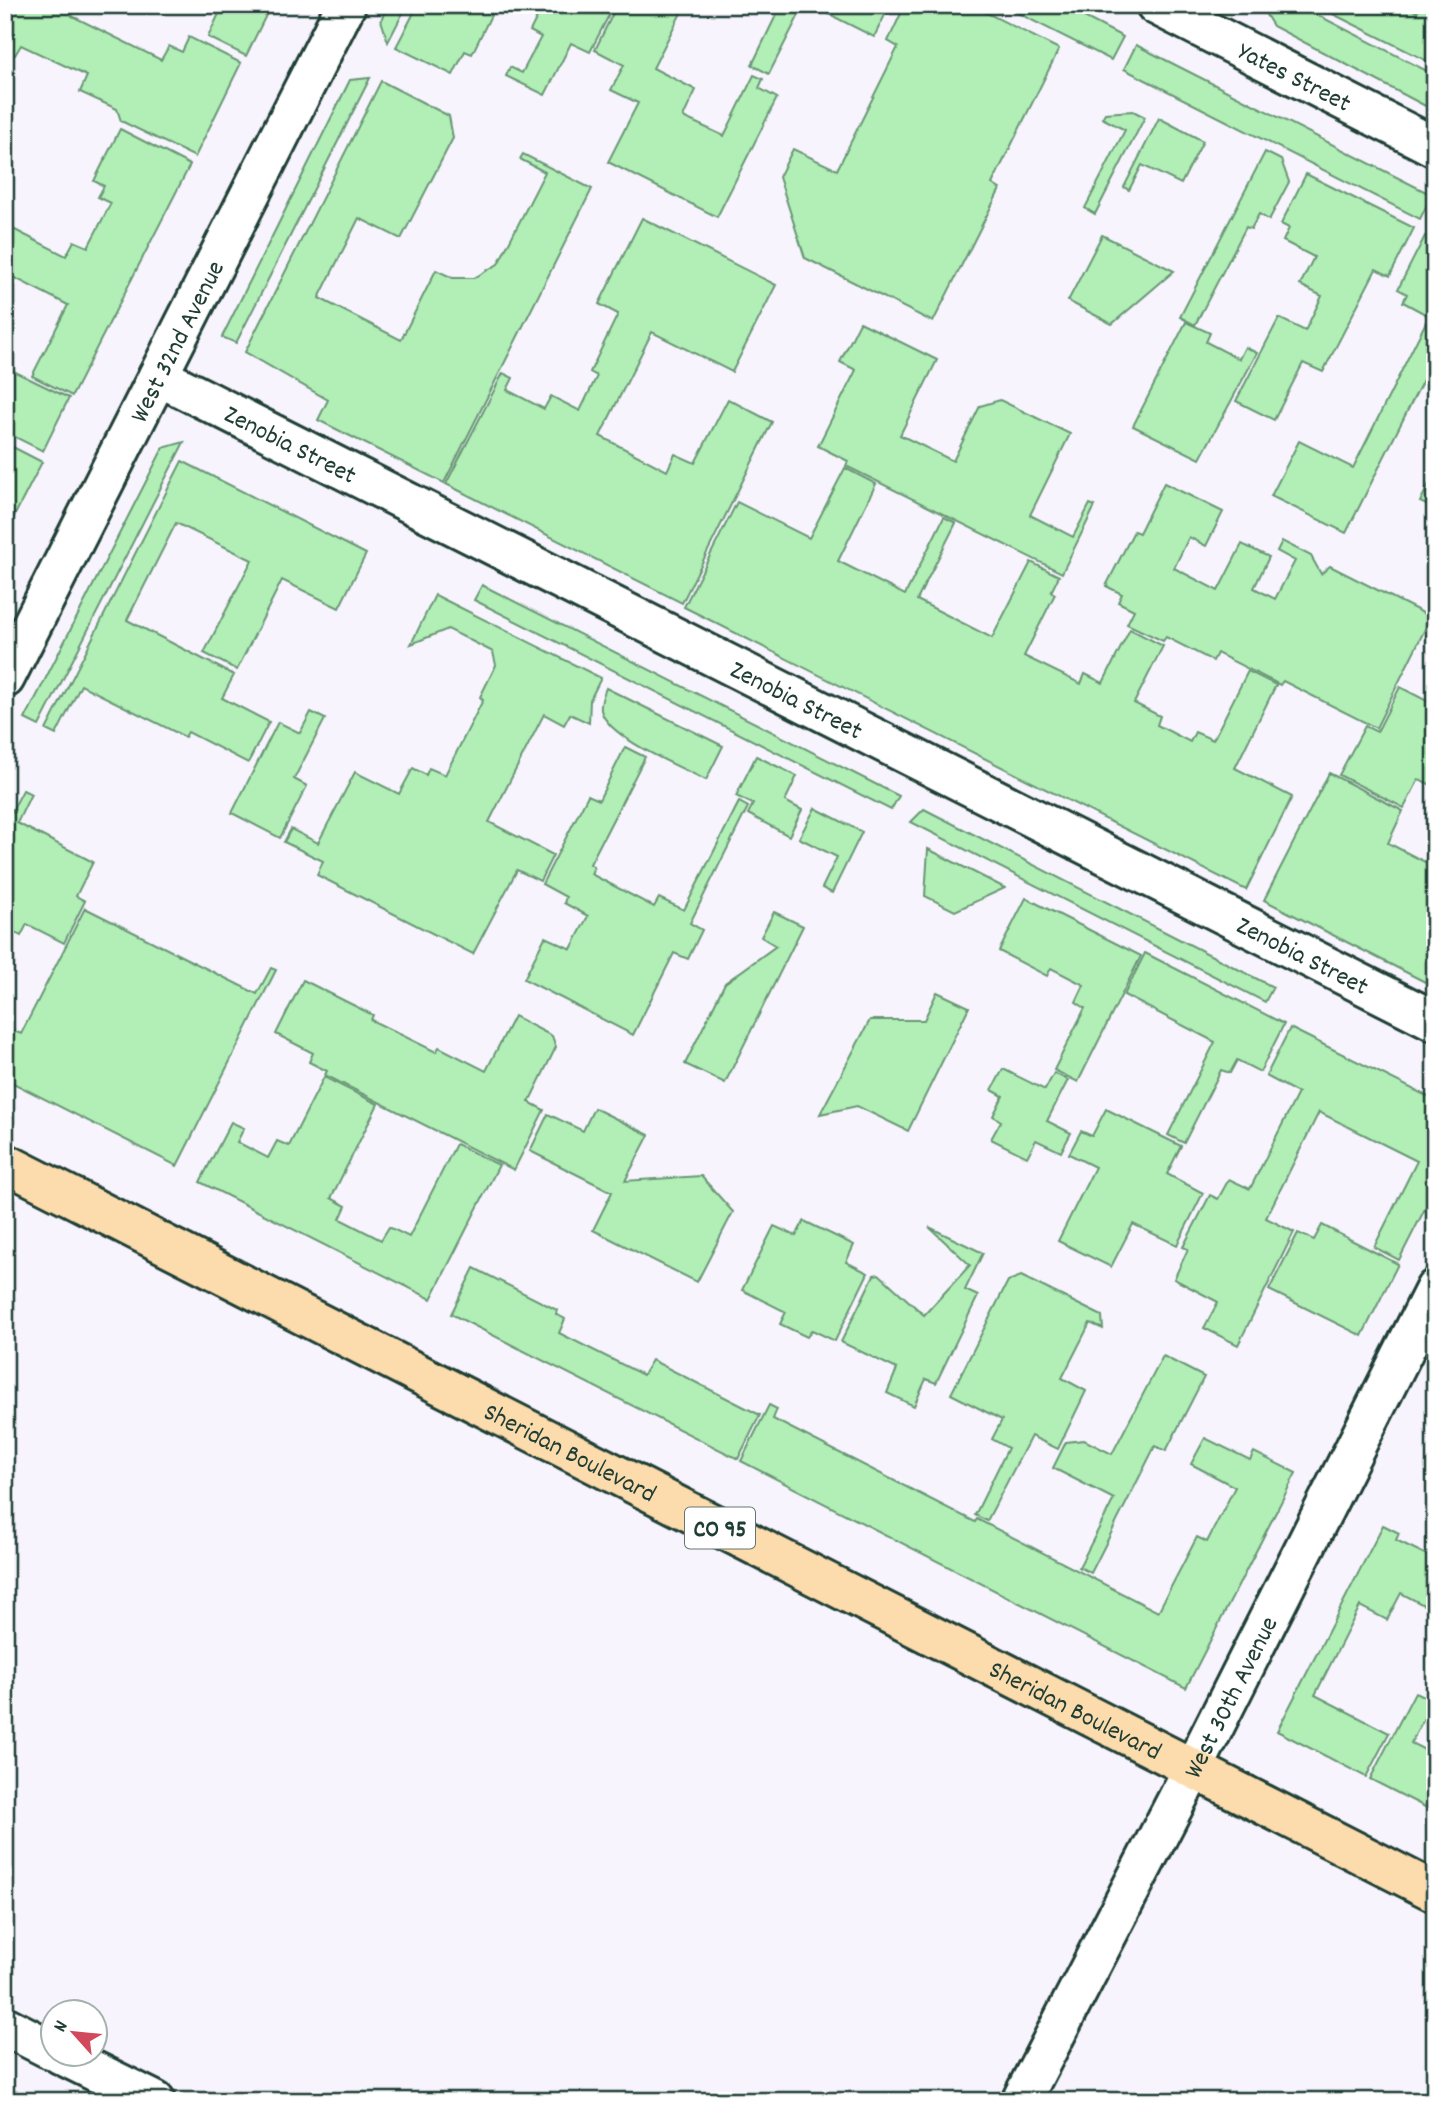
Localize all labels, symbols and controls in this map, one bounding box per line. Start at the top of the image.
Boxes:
street label: Yates Street [1230,35,1357,123]
street label: West 32nd Avenue [122,255,236,430]
street label: Zenobia Street [217,397,362,495]
street label: Zenobia Street [723,653,868,751]
street label: Zenobia Street [1229,909,1375,1007]
street label: Sheridan Boulevard [476,1395,662,1514]
road number: CO 95 [685,1508,755,1548]
street label: West 30th Avenue [1176,1611,1289,1786]
street label: Sheridan Boulevard [982,1653,1167,1772]
north arrow [38,1997,108,2068]
text: N [48,2017,76,2037]

